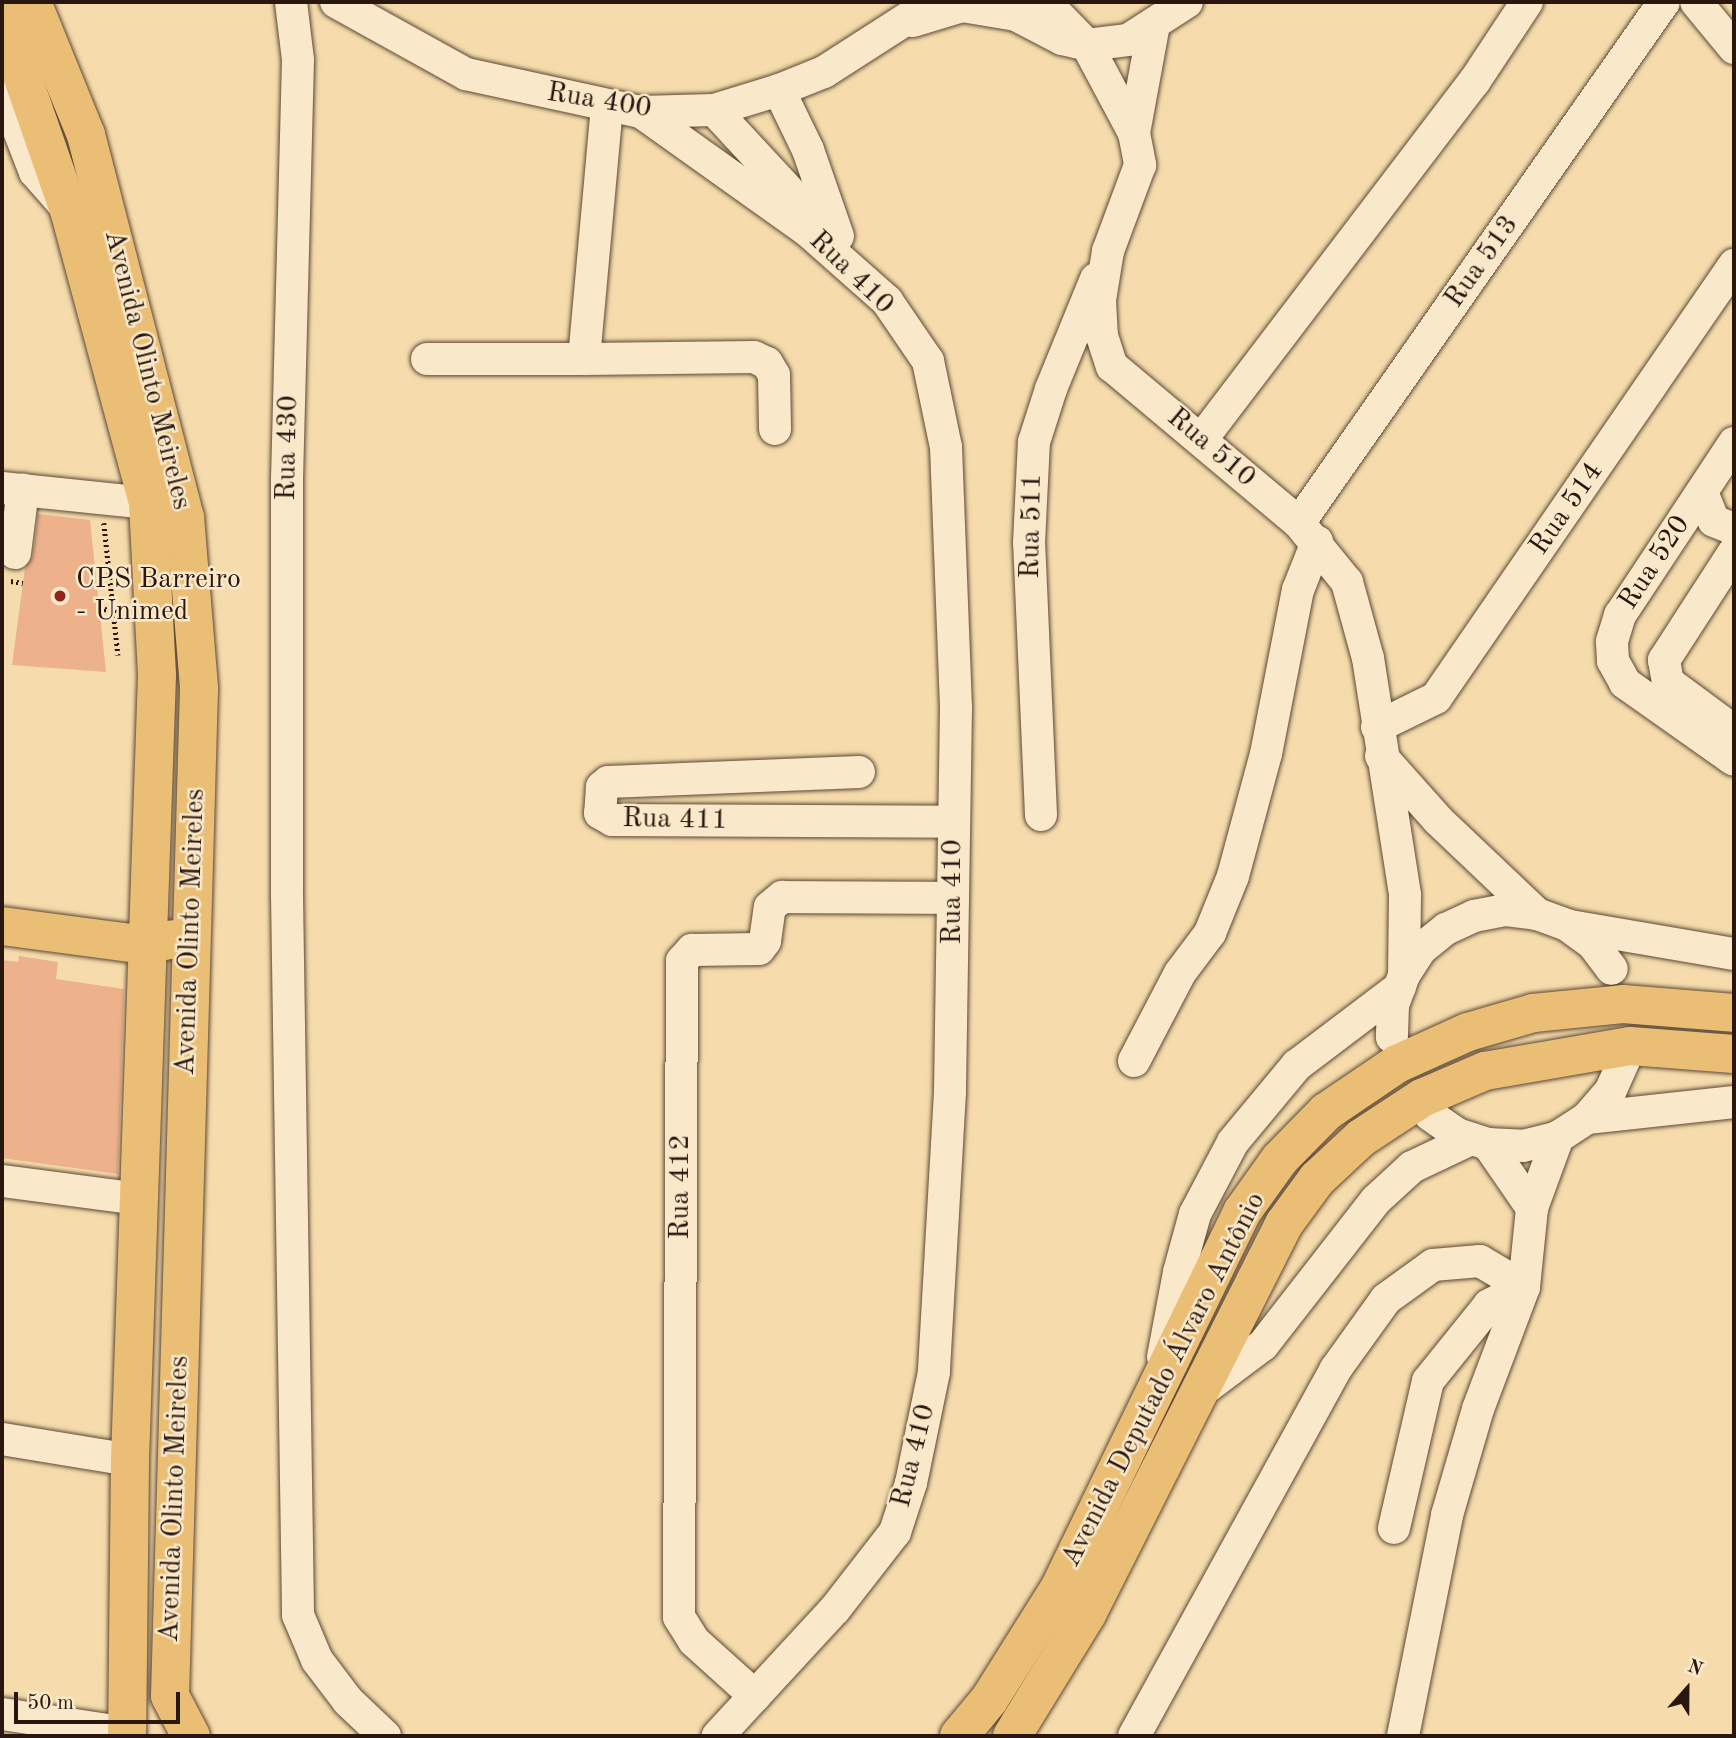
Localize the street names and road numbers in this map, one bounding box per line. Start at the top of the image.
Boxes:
street label: Rua 400 [544,76,654,126]
street label: Rua 513 [1438,209,1526,315]
street label: Rua 410 [801,224,901,322]
street label: Avenida Olinto Meireles [96,227,198,513]
street label: Rua 430 [270,395,306,501]
street label: Rua 510 [1160,401,1262,495]
street label: Rua 514 [1523,456,1611,562]
street label: Rua 511 [1014,473,1050,579]
street label: Rua 520 [1612,510,1698,616]
street label: Avenida Olinto Meireles [169,788,213,1076]
street label: Rua 411 [622,802,728,838]
street label: Rua 410 [936,839,970,945]
street label: Rua 412 [664,1134,698,1240]
street label: Avenida Deputado Álvaro Antônio [1055,1187,1273,1573]
street label: Avenida Olinto Meireles [153,1355,197,1643]
street label: Rua 410 [885,1401,943,1511]

